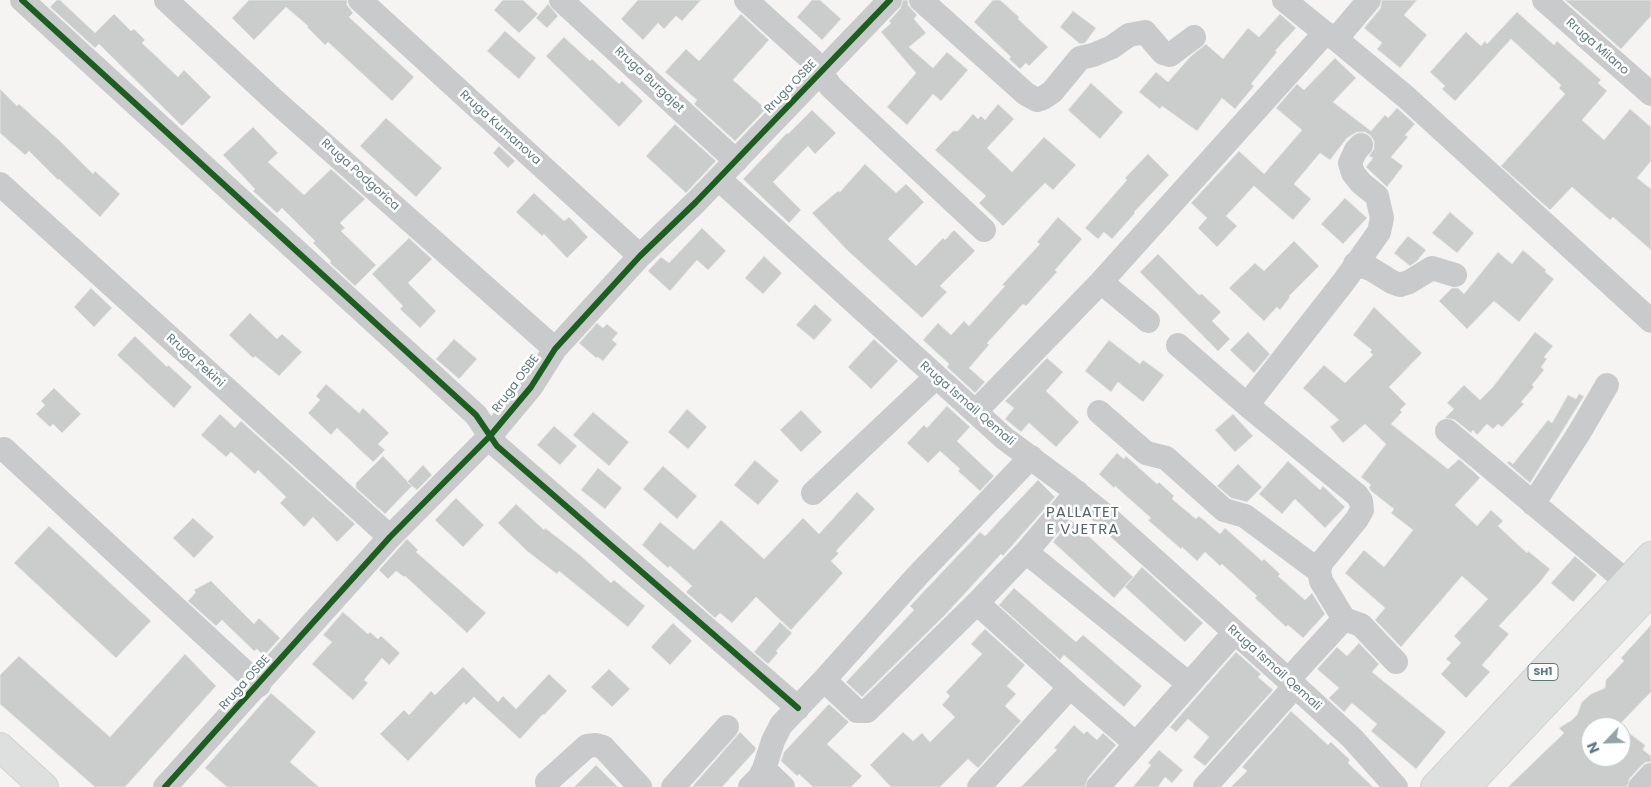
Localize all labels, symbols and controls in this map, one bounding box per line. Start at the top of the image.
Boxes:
street label: Rruga Milano [1563,16,1631,78]
street label: Rruga Burgajet [611,44,687,116]
street label: Rruga OSBE [762,57,820,117]
street label: Rruga Kumanova [456,88,544,168]
street label: Rruga Podgorica [318,136,402,214]
street label: Rruga Pekini [163,331,227,391]
street label: Rruga OSBE [490,352,542,416]
street label: Rruga Ismail Qemali [917,359,1017,449]
district label: PALLATET E VJETRA [1045,504,1121,539]
street label: Rruga Ismail Qemali [1224,622,1324,714]
street label: Rruga OSBE [217,653,273,713]
road number: SH1 [1528,664,1558,680]
north arrow [1581,717,1631,767]
text: N [1582,739,1604,757]

